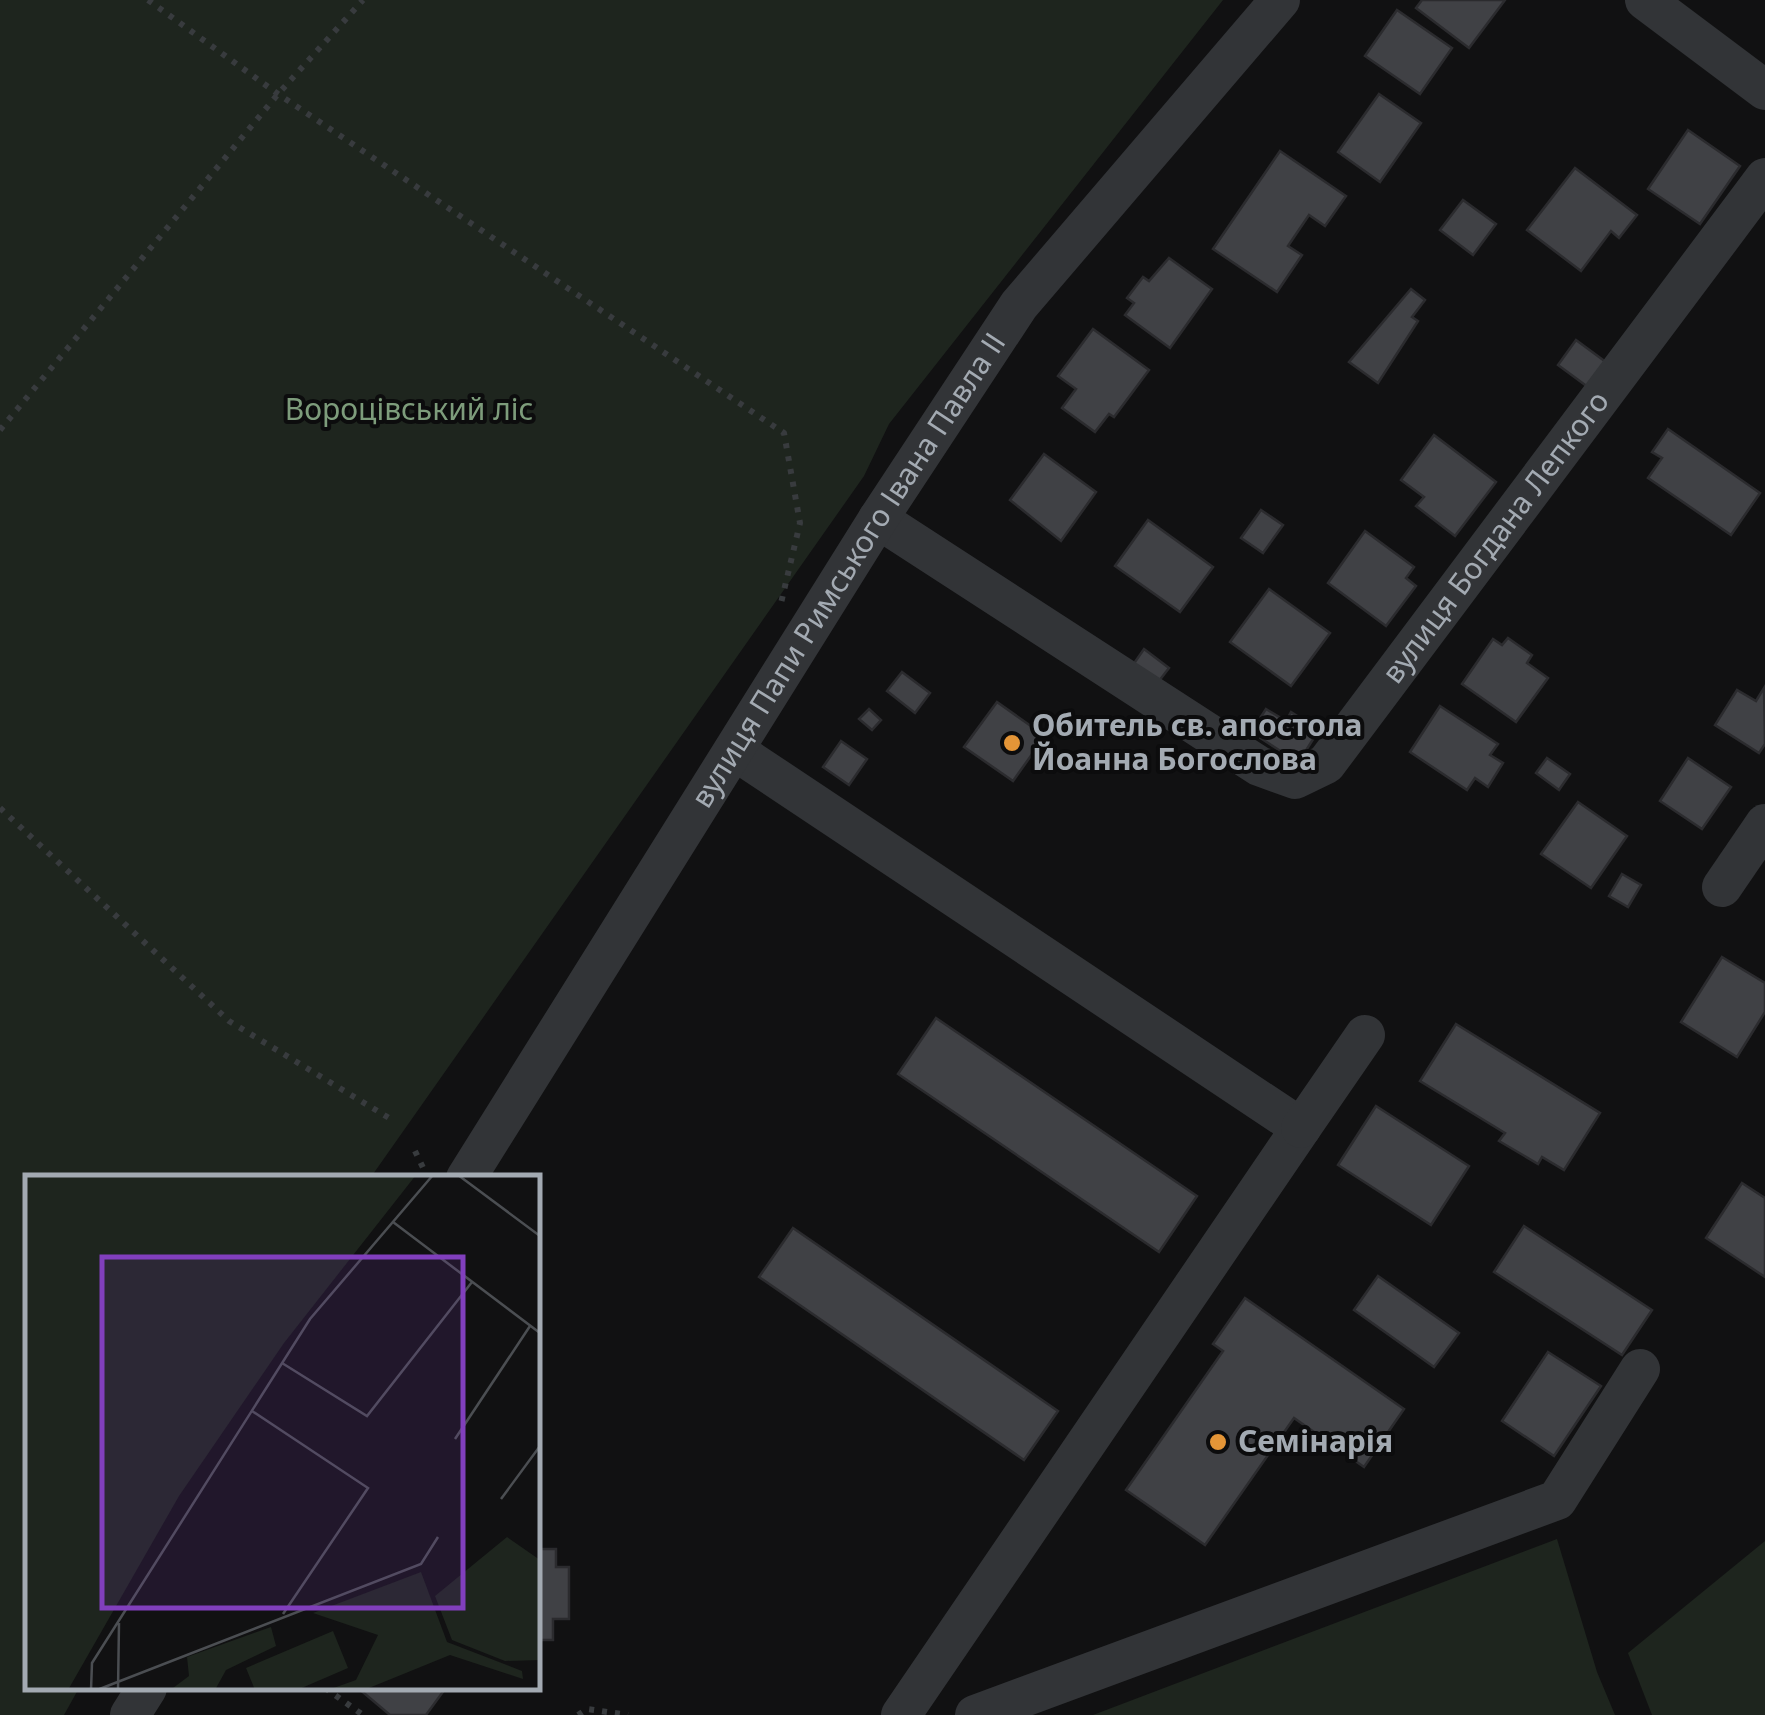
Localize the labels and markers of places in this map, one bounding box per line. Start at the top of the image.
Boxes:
place label: Обитель св. апостола Йоанна Богослова [1032,704,1362,779]
marker: Обитель св. апостола Йоанна Богослова [1001,732,1023,754]
place label: Семінарія [1238,1420,1393,1461]
marker: Семінарія [1207,1431,1229,1453]

